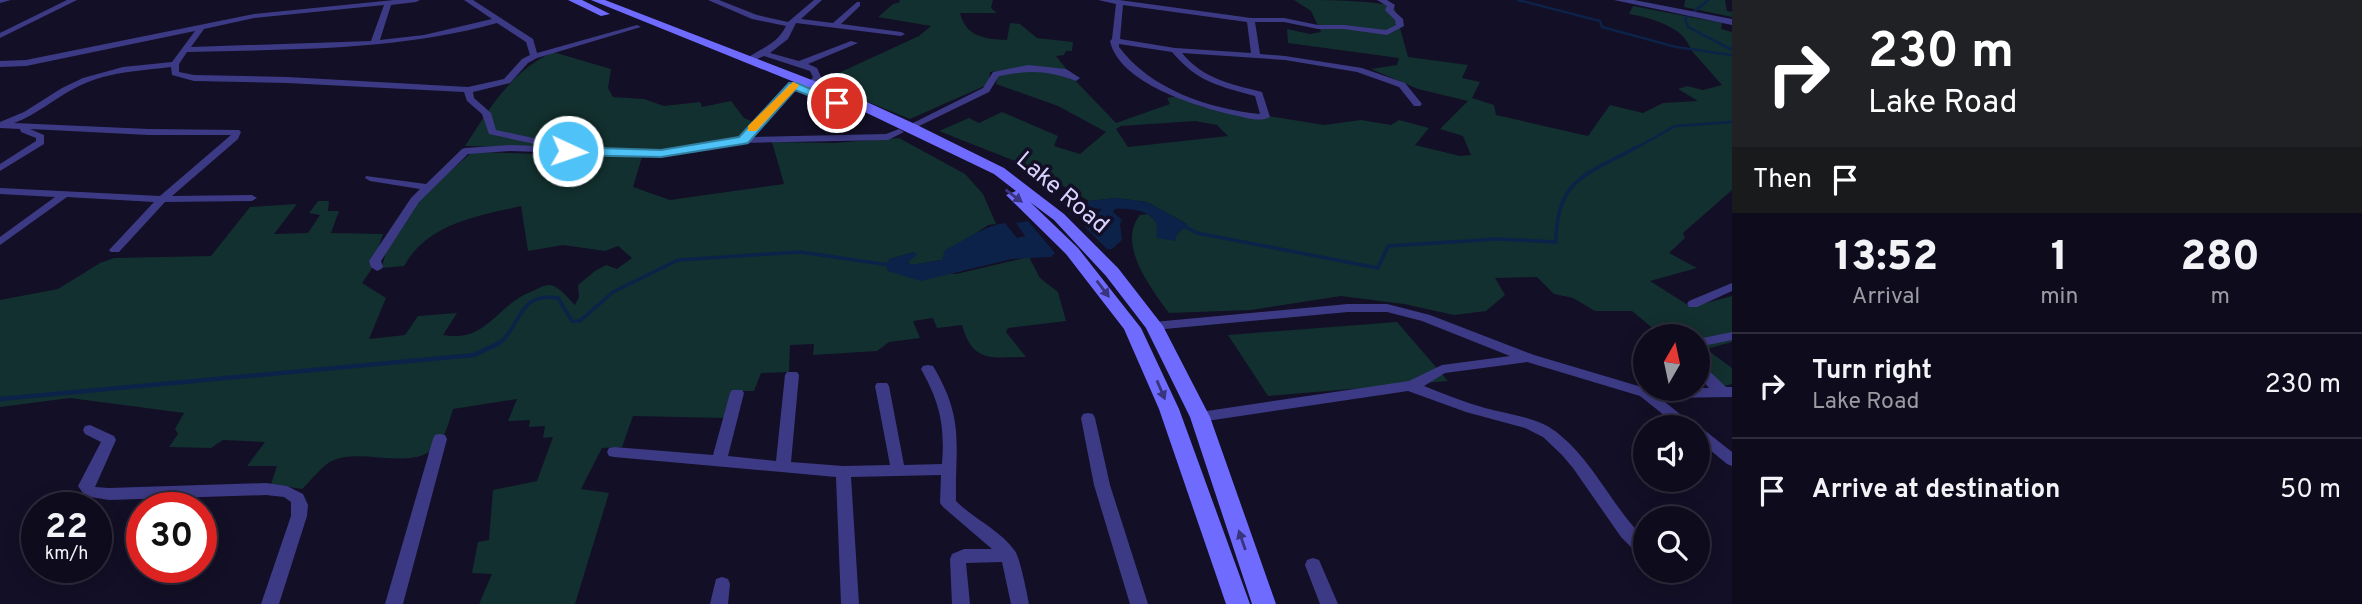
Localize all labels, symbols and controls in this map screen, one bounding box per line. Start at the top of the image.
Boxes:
text: 230 m [1868,23,2014,85]
icon: right [1753,28,1844,119]
pin [807,73,867,133]
icon: arrive [818,84,856,122]
text: Lake Road [1868,84,2018,124]
position arrow [531,114,605,188]
street label: Lake Road [1009,146,1114,241]
icon: arrive [1826,161,1864,199]
text: Then [1753,164,1812,197]
one-way arrow [1005,189,1023,204]
text: 13:52 [1834,232,1938,285]
text: 1 [2051,232,2068,285]
text: 280 [2180,232,2260,285]
one-way arrow [1096,280,1110,298]
text: Arrival [1852,283,1920,312]
text: min [2040,283,2078,312]
text: m [2210,283,2230,312]
north arrow [1633,324,1710,401]
map controls [1633,324,1710,583]
text: Turn right [1812,355,1932,388]
icon: right [1753,367,1791,405]
text: 230 m [2265,369,2341,402]
one-way arrow [1155,380,1167,400]
text: Lake Road [1812,388,1920,417]
button: sound [1633,415,1710,492]
icon: arrive [1753,472,1791,510]
text: Arrive at destination [1812,474,2060,507]
text: 50 m [2280,474,2341,507]
speed limit sign: 30 [126,492,217,583]
text: 22 [45,506,88,550]
button: search [1633,506,1710,583]
one-way arrow [1236,529,1247,550]
text: km/h [45,543,88,566]

